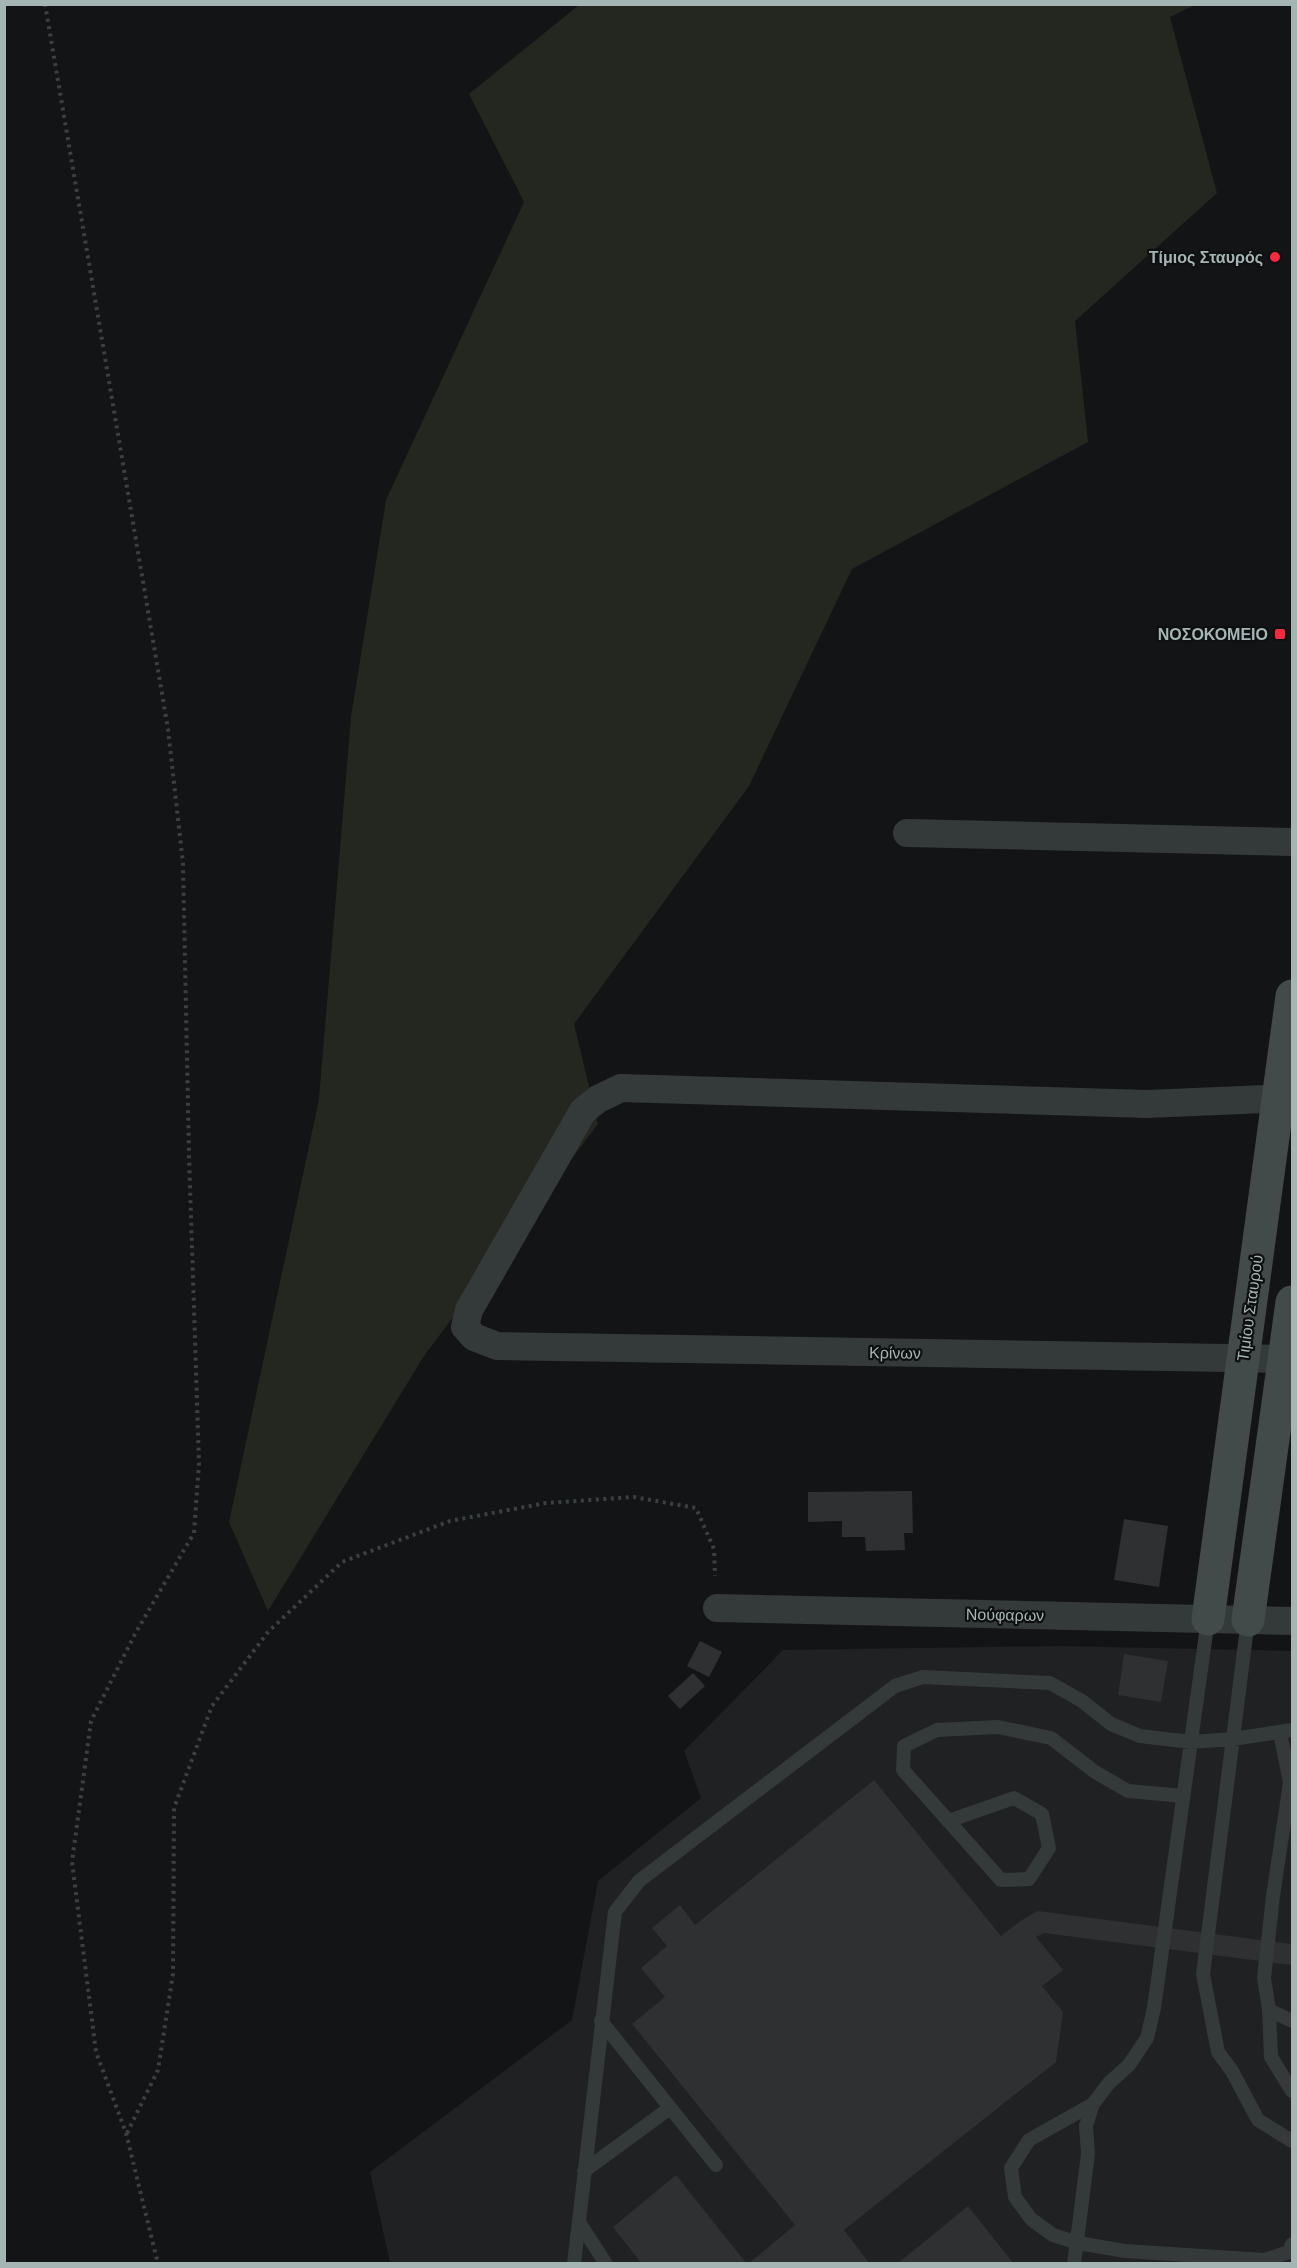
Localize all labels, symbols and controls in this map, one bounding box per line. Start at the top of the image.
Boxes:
place label: Τίμιος Σταυρός [1149,249,1263,267]
marker: Τίμιος Σταυρός [1268,250,1282,264]
place label: ΝΟΣΟΚΟΜΕΙΟ [1158,626,1268,643]
marker: ΝΟΣΟΚΟΜΕΙΟ [1273,627,1287,641]
street label: Τιμίου Σταυρού [1234,1254,1266,1362]
street label: Κρίνων [869,1344,921,1362]
street label: Νούφαρων [966,1606,1044,1624]

